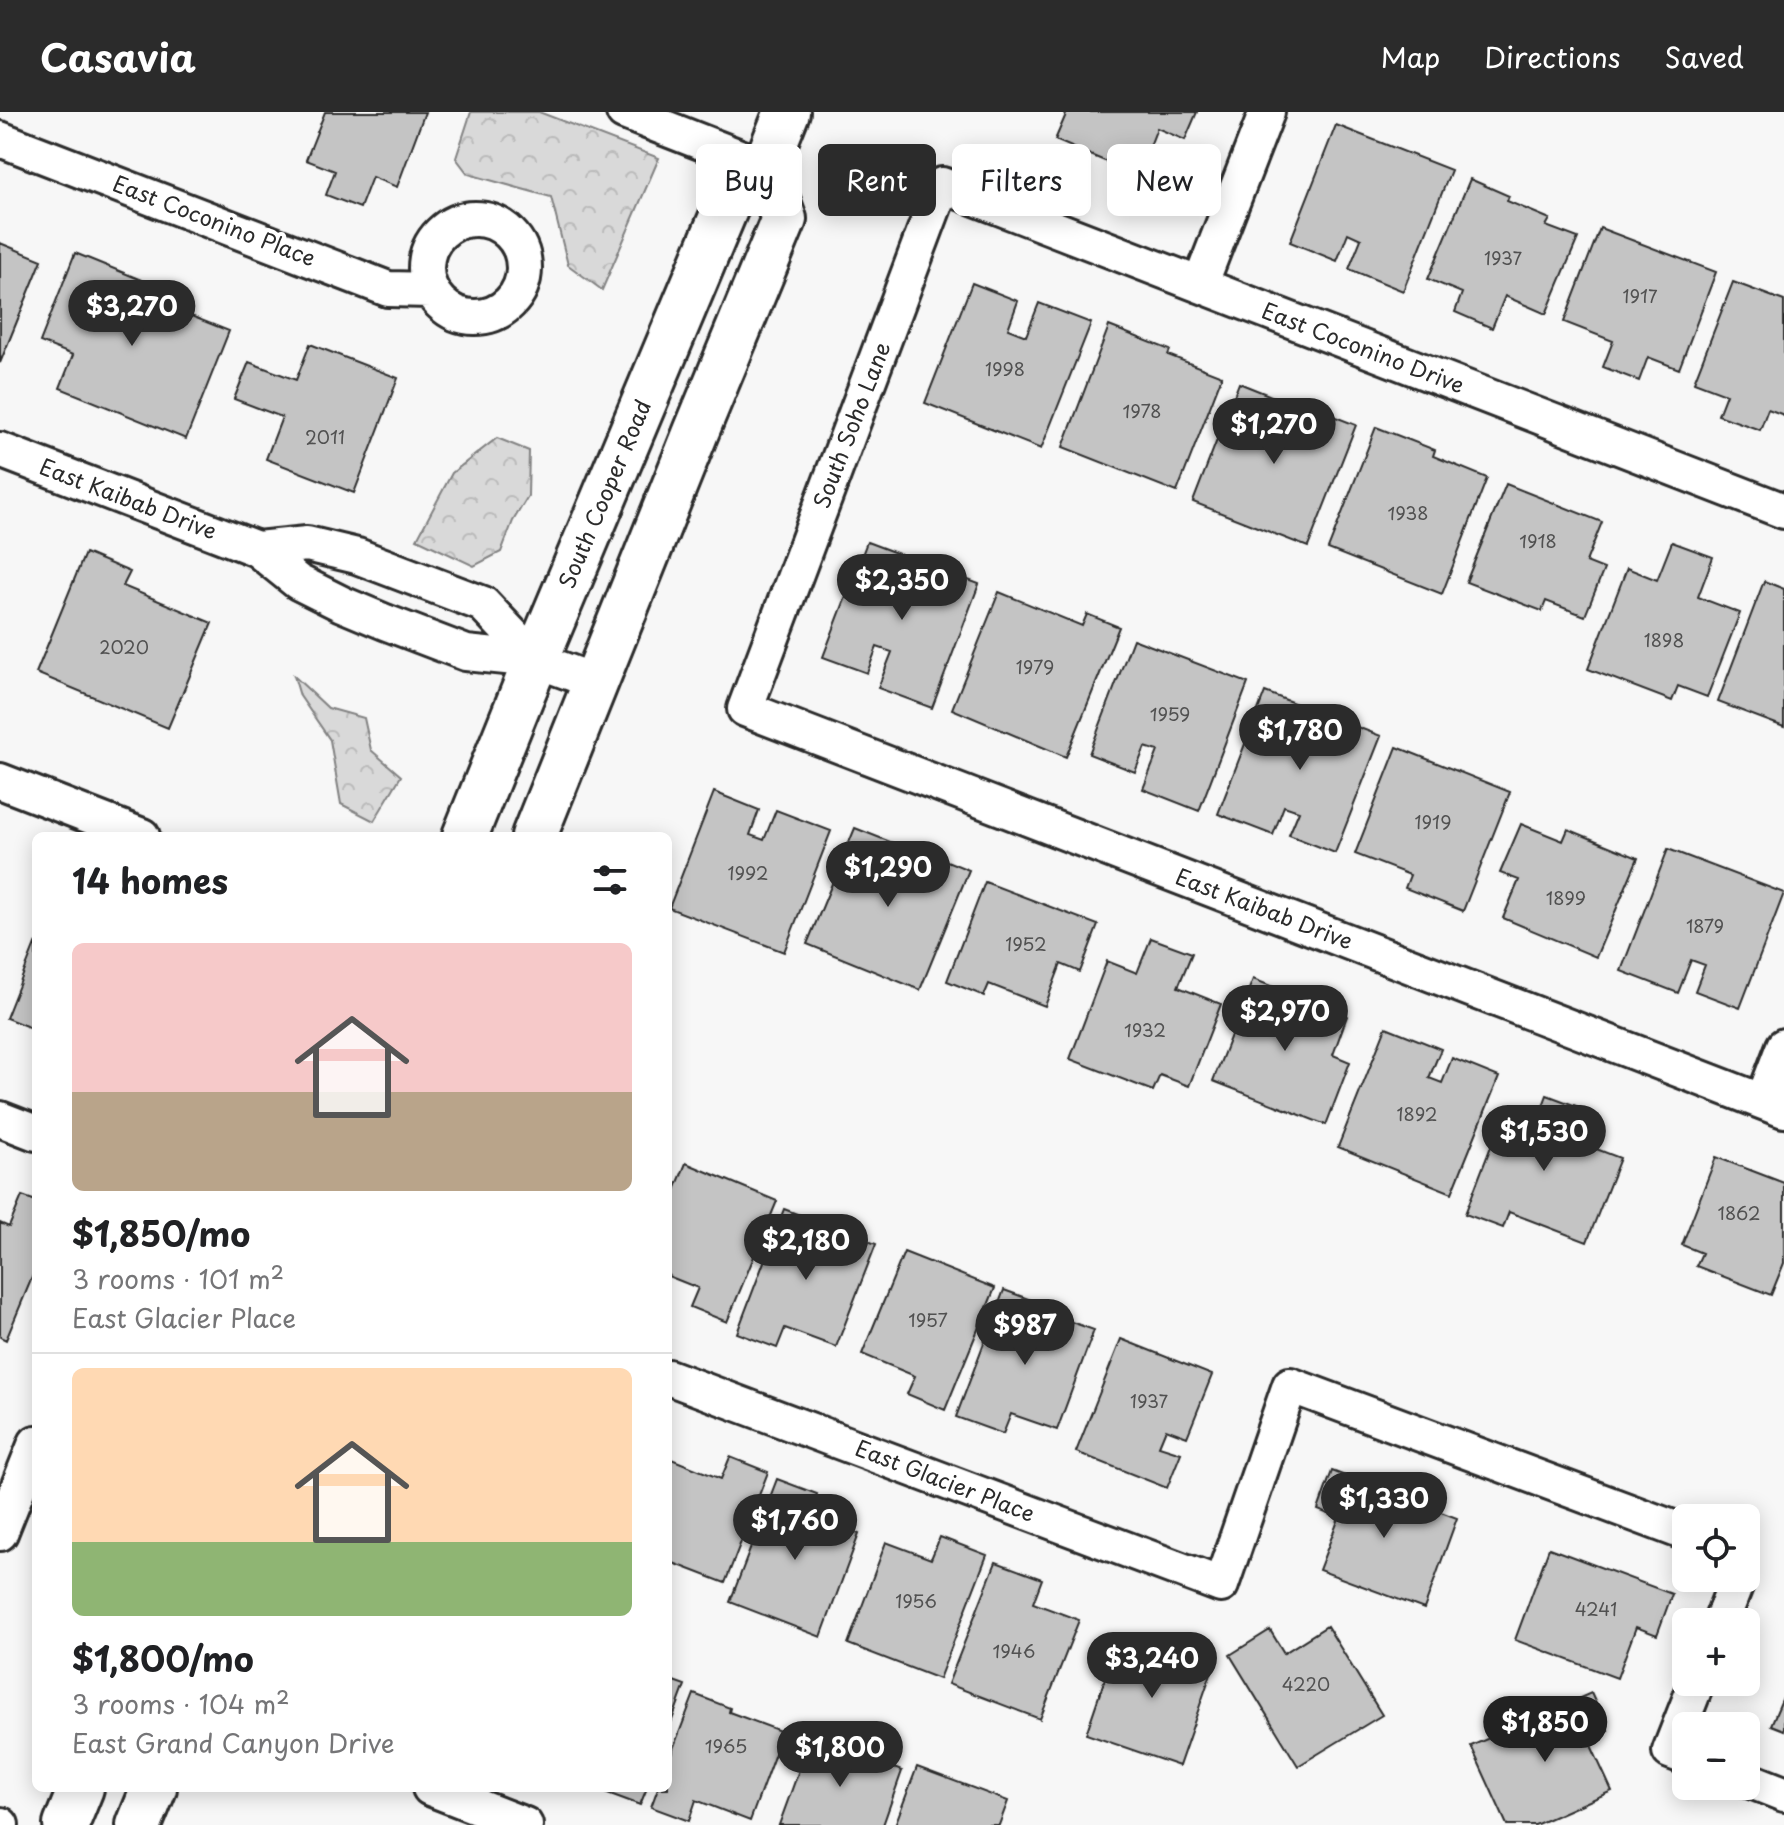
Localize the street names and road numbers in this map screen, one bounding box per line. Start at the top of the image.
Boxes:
street label: East Coconino Place [108,166,321,273]
street label: East Coconino Drive [1257,293,1470,400]
street label: South Soho Lane [804,336,898,512]
street label: South Cooper Road [549,394,658,593]
street label: East Kaibab Drive [35,449,222,547]
street label: East Kaibab Drive [1171,859,1358,957]
street label: East Glacier Place [851,1430,1040,1529]

